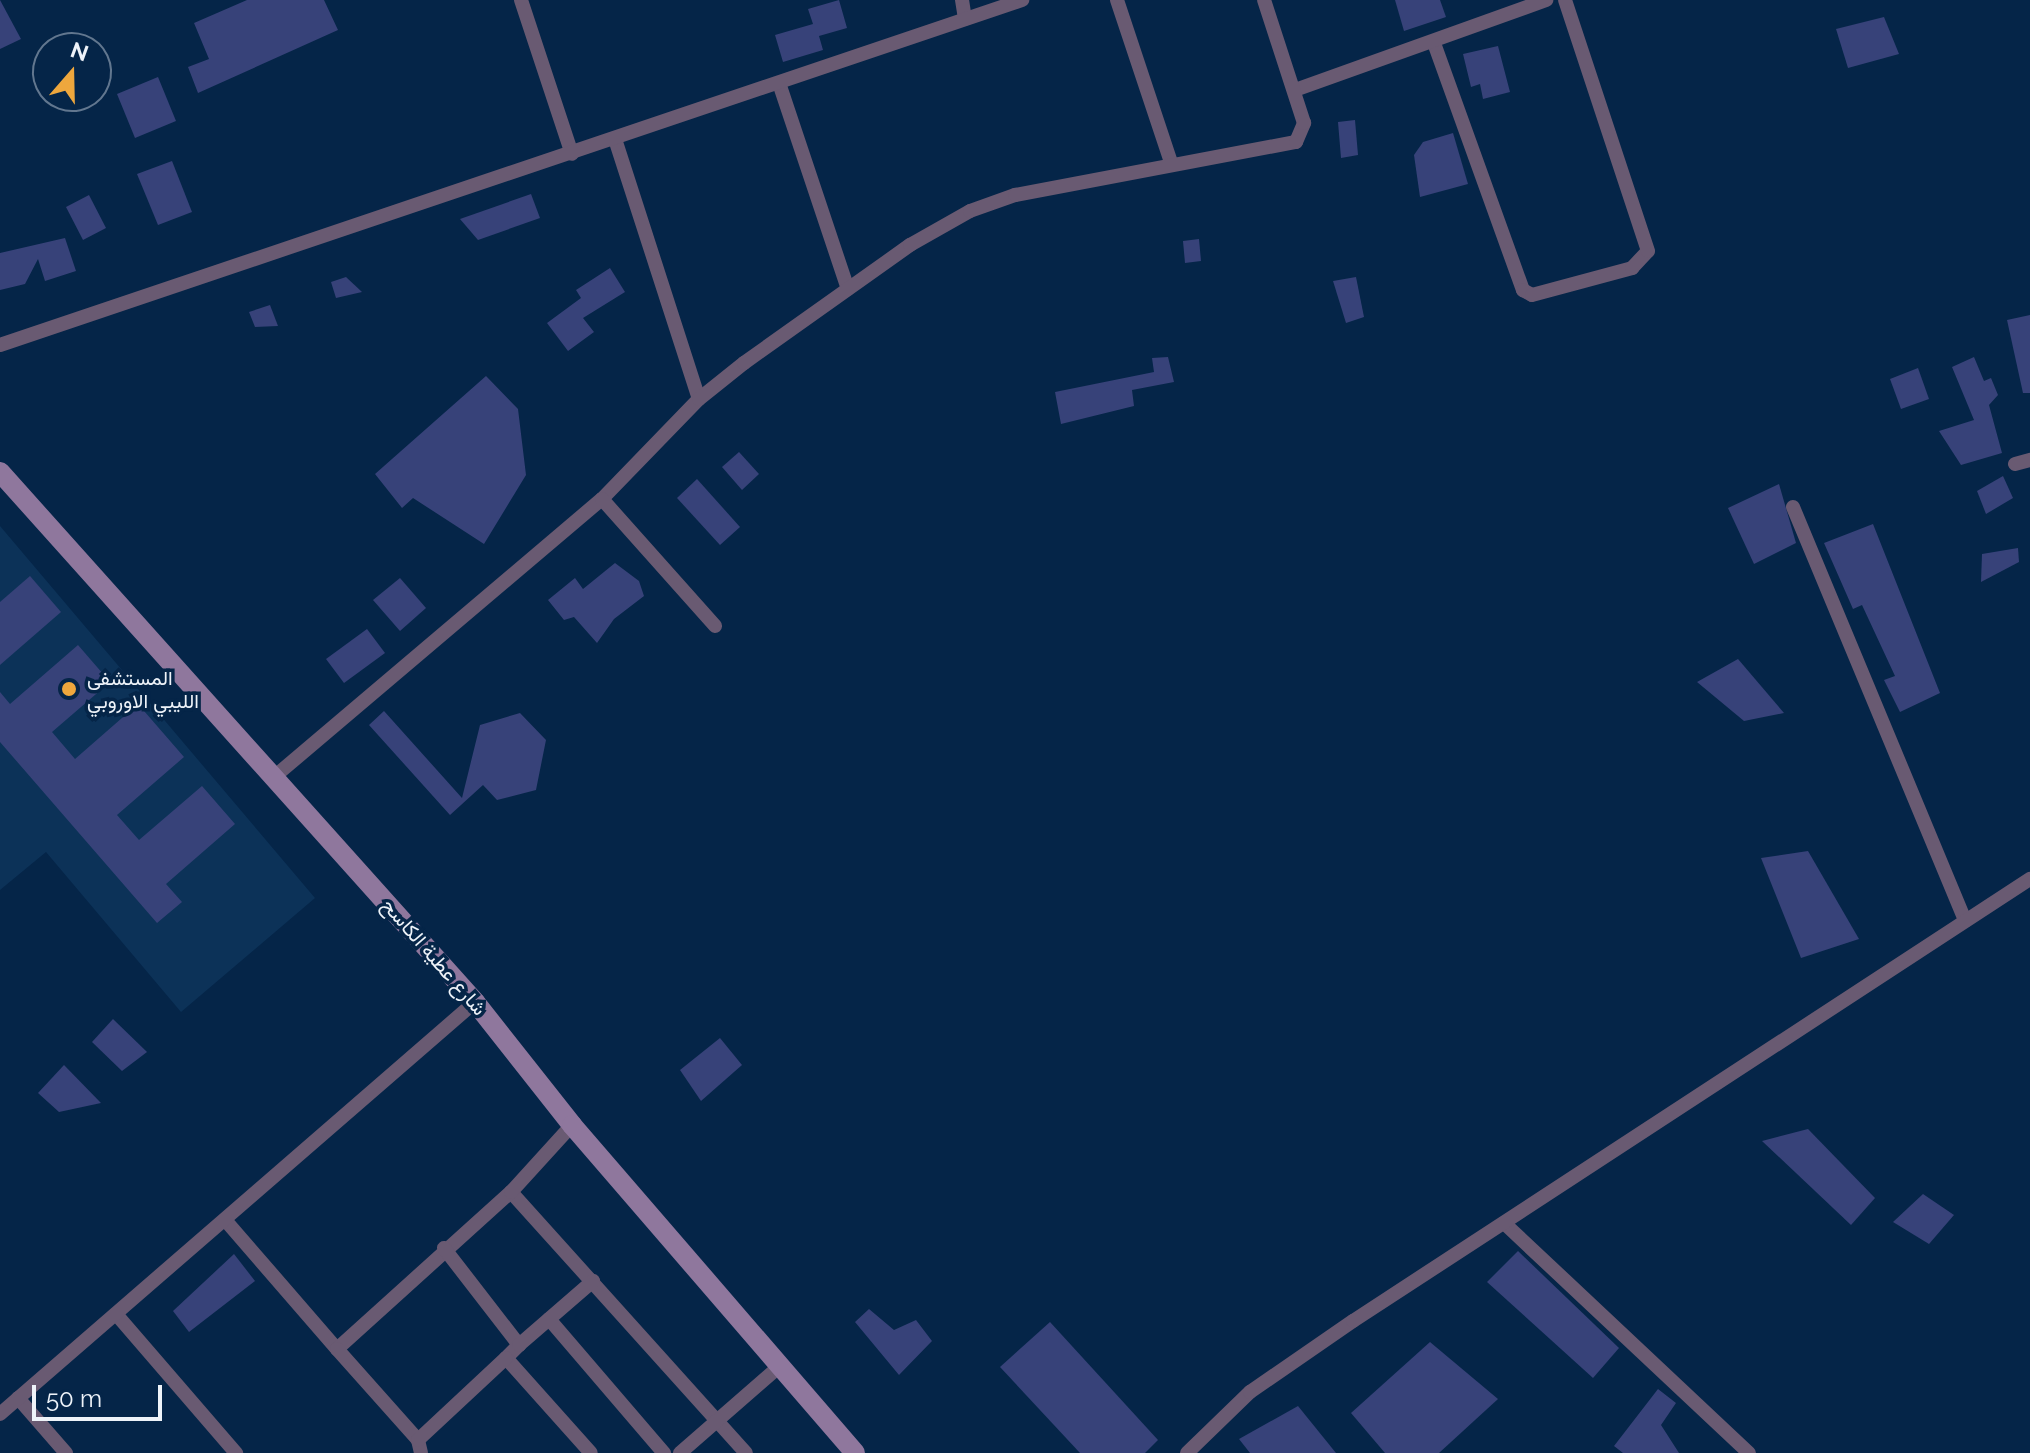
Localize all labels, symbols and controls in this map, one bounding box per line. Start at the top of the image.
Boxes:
north arrow [32,32,112,112]
text: N [67,36,92,66]
place label: المستشفی الليبي الاوروبي [87,666,199,713]
marker: المستشفی الليبي الاوروبي [58,678,80,700]
street label: شارع عطية الكاسح [377,894,491,1020]
scale bar [36,1369,166,1419]
text: 50 m [46,1384,102,1413]

